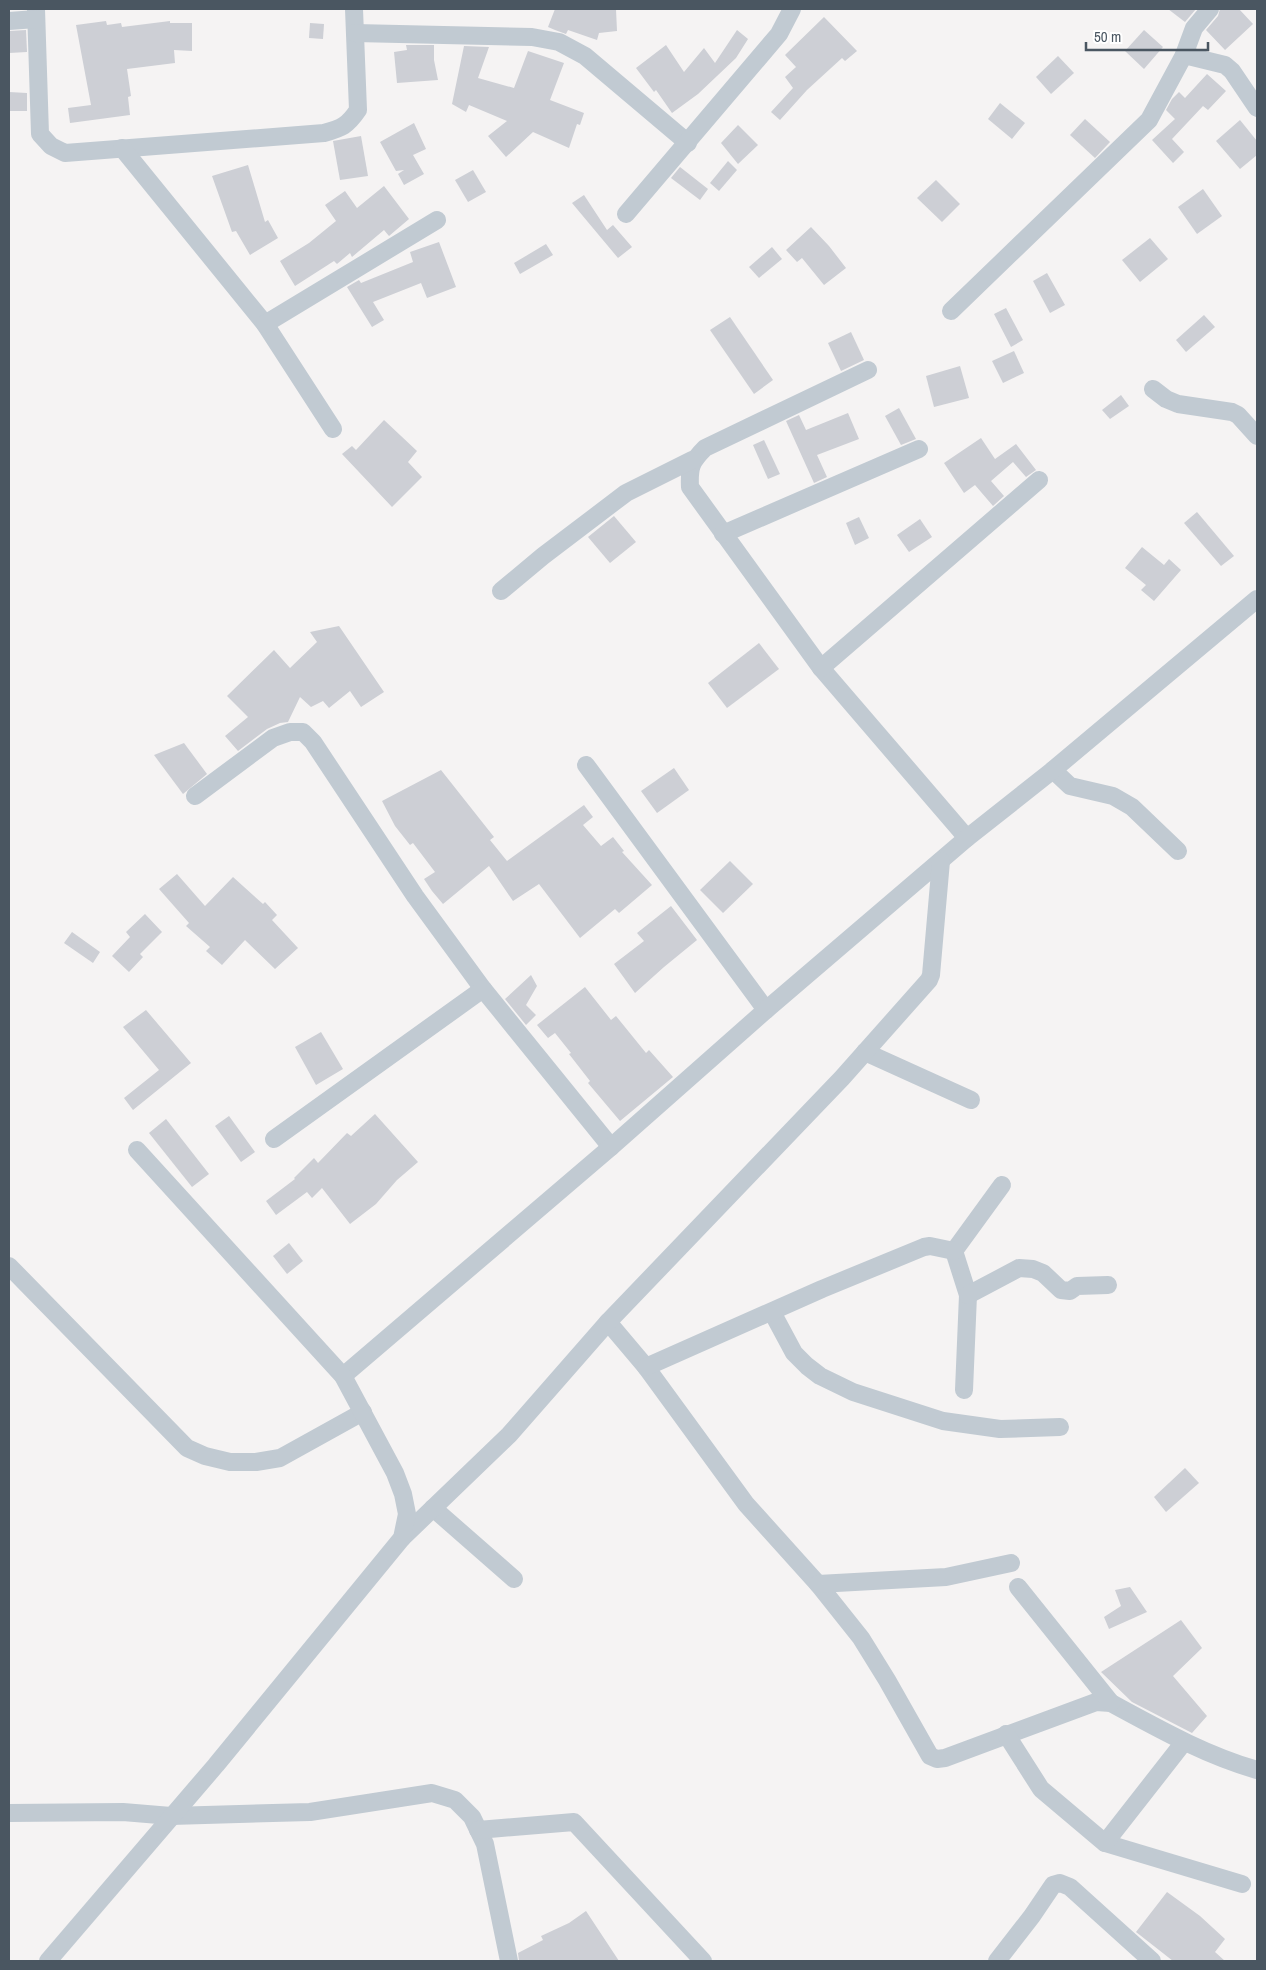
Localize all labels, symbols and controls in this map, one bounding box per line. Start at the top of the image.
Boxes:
scale bar [1086,20,1208,52]
text: 50 m [1094,26,1121,47]

